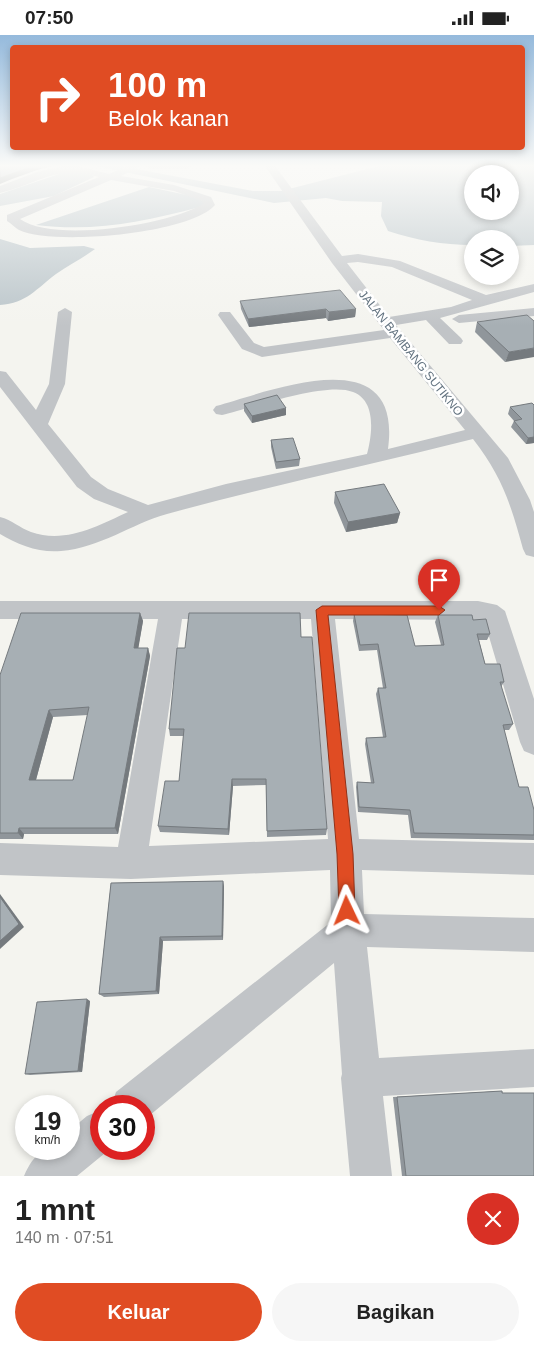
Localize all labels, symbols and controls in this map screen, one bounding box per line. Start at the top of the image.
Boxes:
text: 07:50 [25,7,74,28]
icon: right [25,65,90,130]
text: 100 m [108,65,207,104]
text: Belok kanan [108,106,229,131]
map controls [464,165,519,285]
button: sound [464,165,519,220]
button: layers [464,230,519,285]
street label: JALAN BAMBANG SUTIKNO [356,287,466,419]
pin [418,559,460,610]
icon: arrive [425,566,453,594]
position arrow [320,884,372,936]
speed limit sign: 30 [90,1095,155,1160]
text: 19 [34,1107,61,1135]
text: km/h [34,1133,61,1147]
text: 1 mnt [15,1193,95,1226]
button: close [467,1193,519,1245]
text: 140 m · 07:51 [15,1229,114,1246]
button: Keluar [15,1283,262,1341]
button: Bagikan [272,1283,519,1341]

